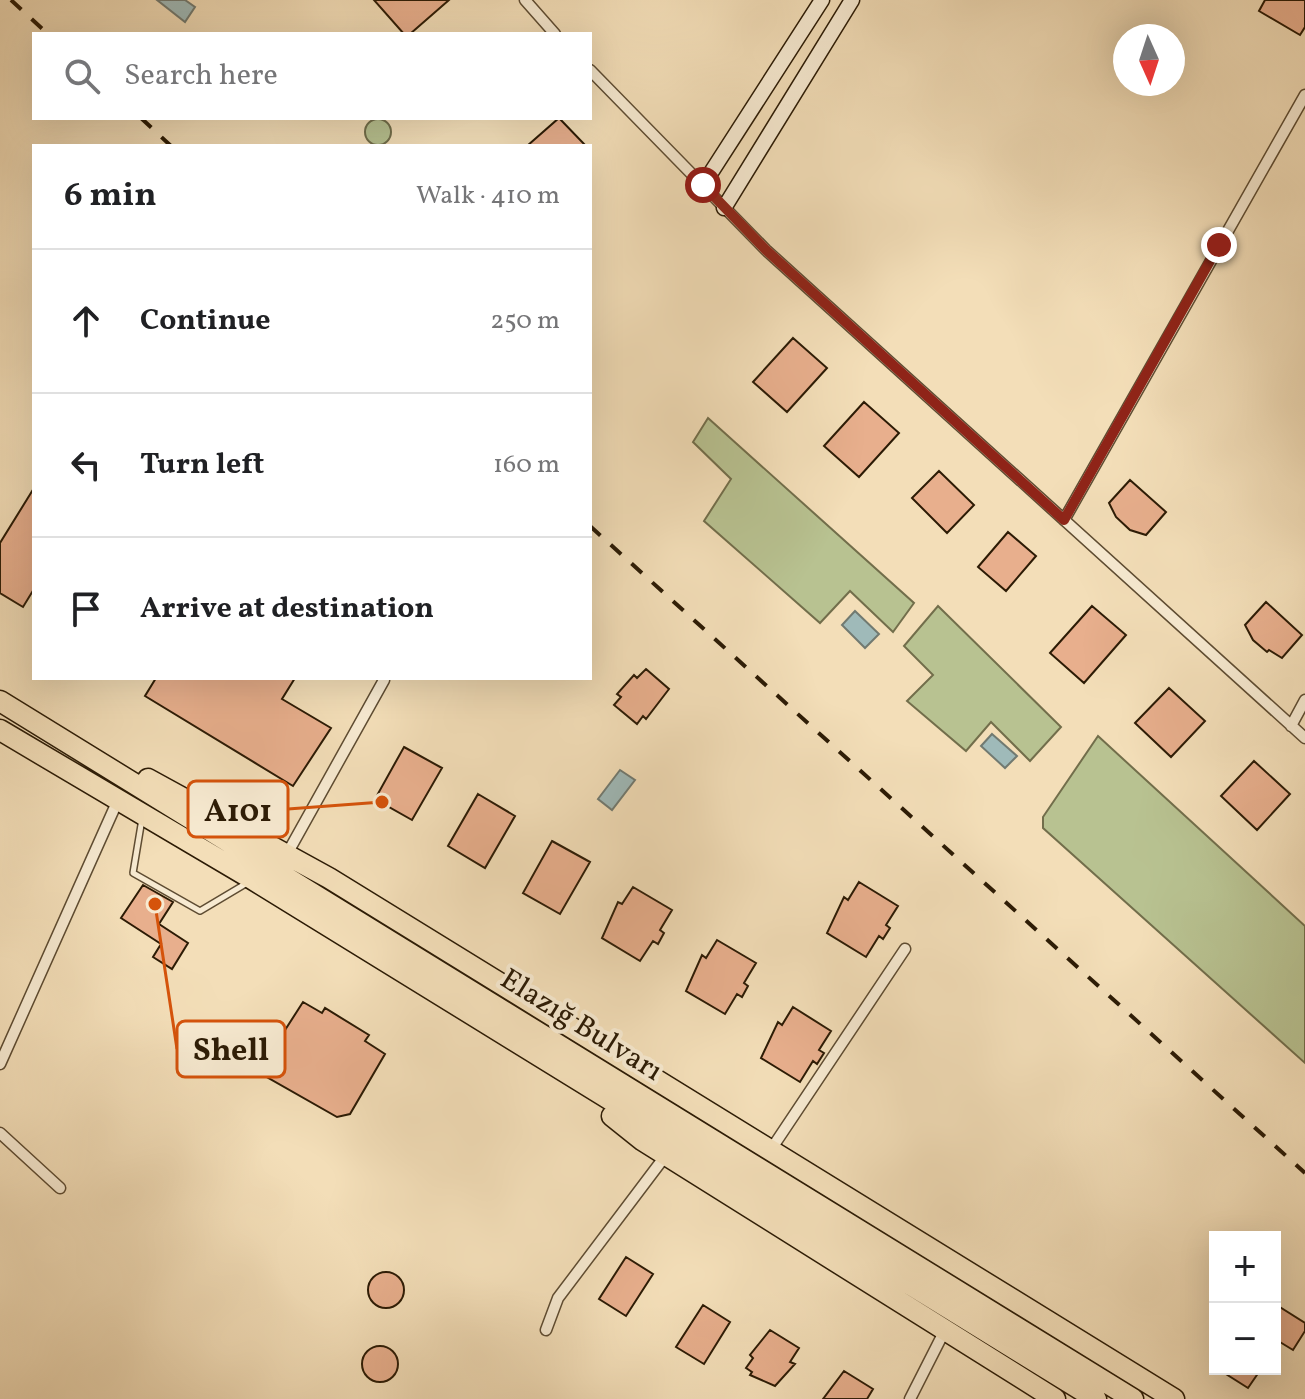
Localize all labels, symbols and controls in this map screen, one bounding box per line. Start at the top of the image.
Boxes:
north arrow [1113,24,1185,96]
search box [32,32,592,120]
icon: search [60,54,104,98]
text: Search here [124,55,278,97]
route start [685,167,721,203]
text: 6 min [64,173,157,220]
text: Walk · 410 m [416,178,560,214]
route end [1201,227,1237,263]
icon: ahead [64,299,108,343]
text: Continue [140,300,271,342]
text: 250 m [490,303,560,339]
icon: left [64,443,108,487]
text: Turn left [140,444,264,486]
text: 160 m [493,447,560,483]
icon: arrive [64,587,108,631]
text: Arrive at destination [140,588,434,630]
callout: A101 [188,781,288,837]
text: A101 [204,791,272,835]
street label: Elazığ Bulvarı [492,959,670,1092]
callout: Shell [177,1021,285,1077]
text: Shell [193,1030,269,1074]
map controls [1209,1231,1281,1375]
button: + [1209,1231,1281,1303]
button: − [1209,1303,1281,1375]

